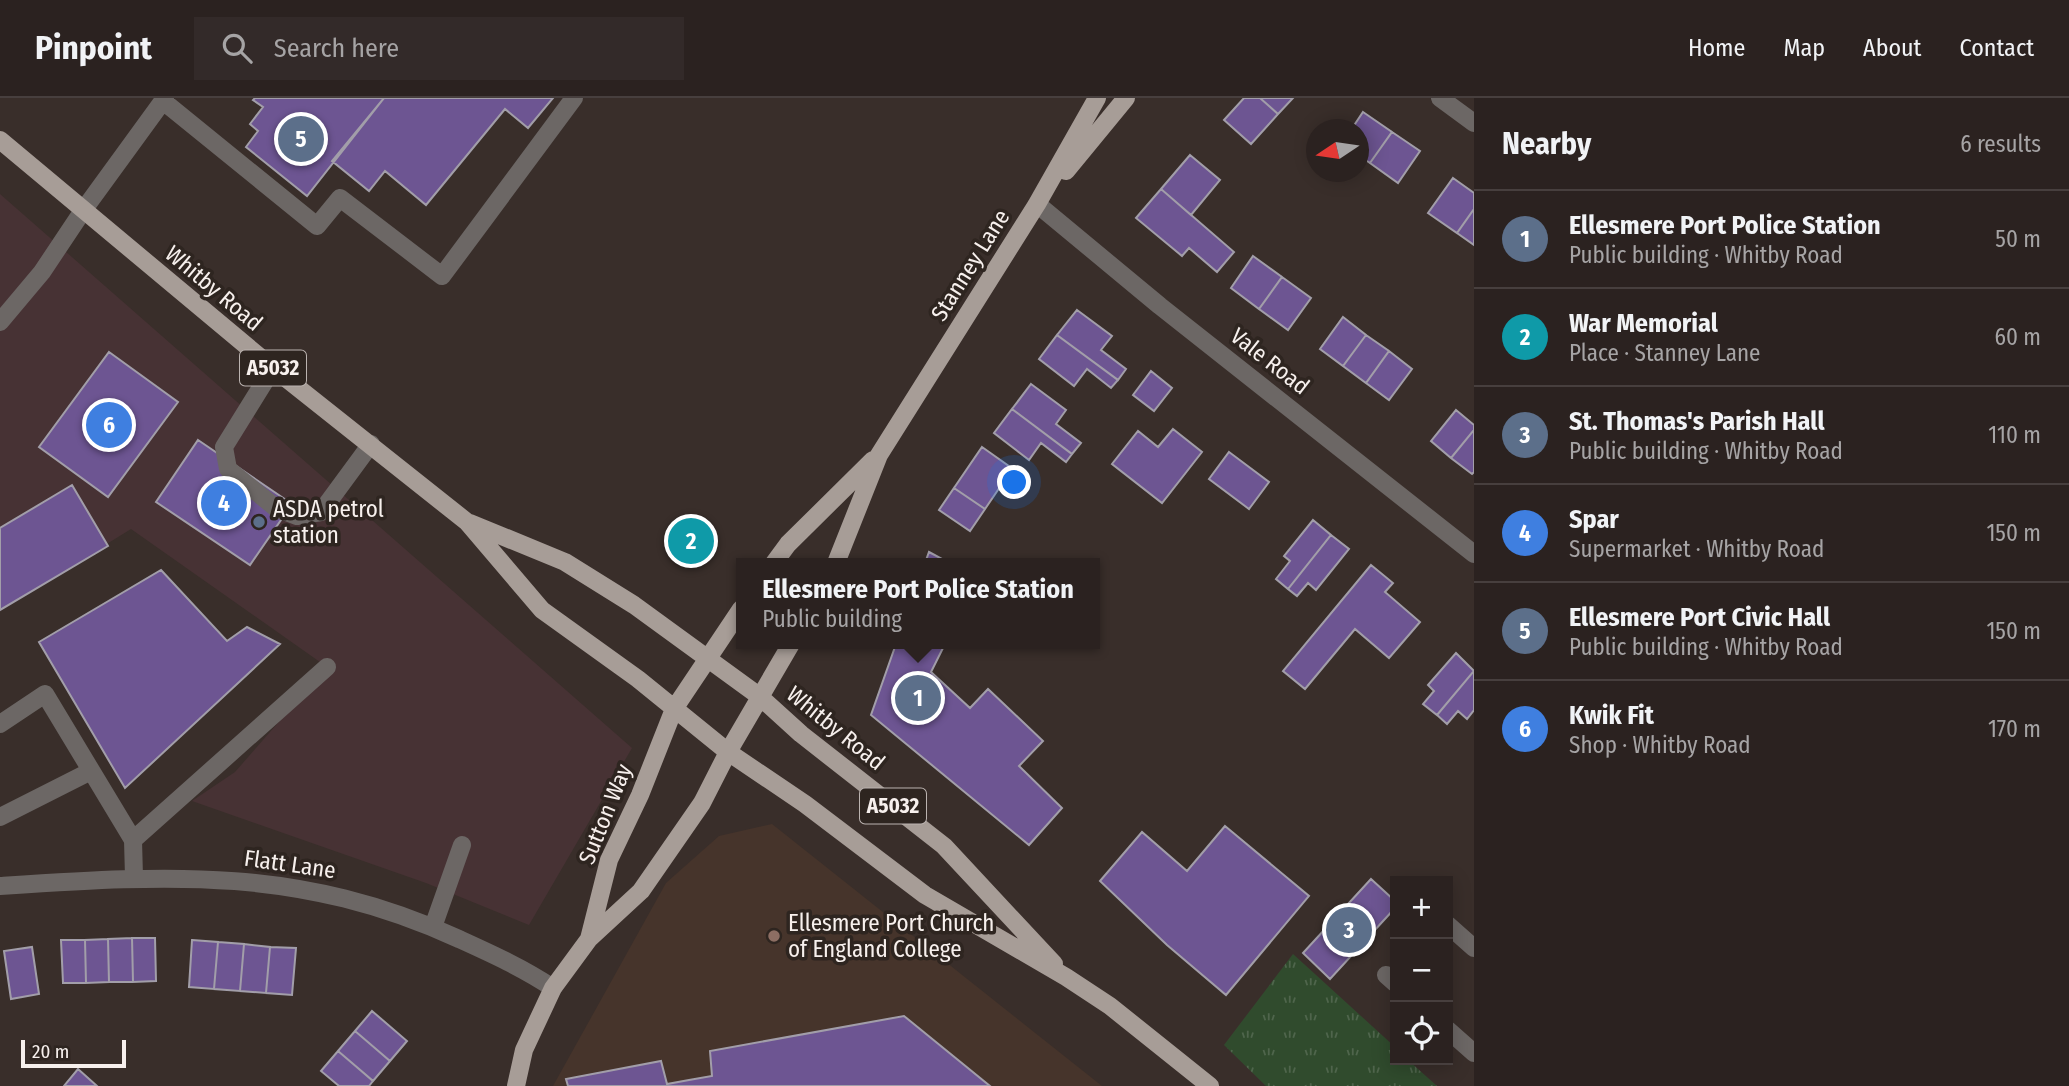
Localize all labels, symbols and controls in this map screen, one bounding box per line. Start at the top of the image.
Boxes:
search box [194,17,684,80]
text: Pinpoint [35,28,152,68]
icon: search [218,29,256,67]
text: Search here [274,33,399,64]
text: Home [1688,34,1745,62]
text: Map [1783,34,1825,62]
text: About [1863,34,1921,62]
text: Contact [1959,34,2034,62]
pin: 5 [278,113,324,165]
north arrow [1306,119,1369,182]
text: Nearby [1502,126,1591,162]
text: 6 results [1960,130,2041,158]
street label: Stanney Lane [925,204,1015,326]
text: Ellesmere Port Police Station [1569,210,1881,241]
text: 1 [1520,225,1530,253]
text: 50 m [1995,225,2041,253]
street label: Whitby Road [160,239,268,337]
text: Public building · Whitby Road [1569,241,1843,269]
text: War Memorial [1569,308,1718,339]
street label: Vale Road [1225,322,1315,400]
text: 2 [1520,323,1530,351]
text: 60 m [1995,323,2041,351]
text: Place · Stanney Lane [1569,339,1760,367]
road number: A5032 [240,350,306,386]
pin: 6 [86,399,132,451]
text: St. Thomas's Parish Hall [1569,406,1824,437]
text: 3 [1520,421,1530,449]
text: 110 m [1988,421,2041,449]
text: Public building · Whitby Road [1569,437,1843,465]
your location [997,465,1031,499]
pin: 4 [201,477,247,529]
place label: ASDA petrol station [273,495,384,549]
text: Spar [1569,504,1619,535]
marker: ASDA petrol station [251,514,267,530]
pin: 2 [668,515,714,567]
text: 4 [1519,519,1531,547]
text: 150 m [1986,519,2041,547]
text: Supermarket · Whitby Road [1569,535,1824,563]
popup [736,558,1100,649]
text: Ellesmere Port Police Station [762,574,1074,605]
text: Ellesmere Port Civic Hall [1569,602,1830,633]
text: Public building [762,605,902,633]
text: 5 [1519,617,1531,645]
text: 150 m [1986,617,2041,645]
text: Public building · Whitby Road [1569,633,1843,661]
pin: 1 [895,672,941,724]
street label: Whitby Road [781,680,891,776]
text: Kwik Fit [1569,700,1654,731]
text: 6 [1519,715,1531,743]
text: 170 m [1988,715,2041,743]
text: Shop · Whitby Road [1569,731,1751,759]
street label: Sutton Way [572,759,638,868]
road number: A5032 [860,788,926,824]
street label: Flatt Lane [242,844,338,884]
map controls [1390,876,1453,1065]
button: + [1390,876,1453,939]
pin: 3 [1326,904,1372,956]
place label: Ellesmere Port Church of England College [788,909,994,963]
marker: Ellesmere Port Church of England College [766,928,782,944]
button: − [1390,939,1453,1002]
button: locate [1390,1002,1453,1065]
scale bar [21,1037,126,1069]
text: 20 m [32,1040,69,1063]

